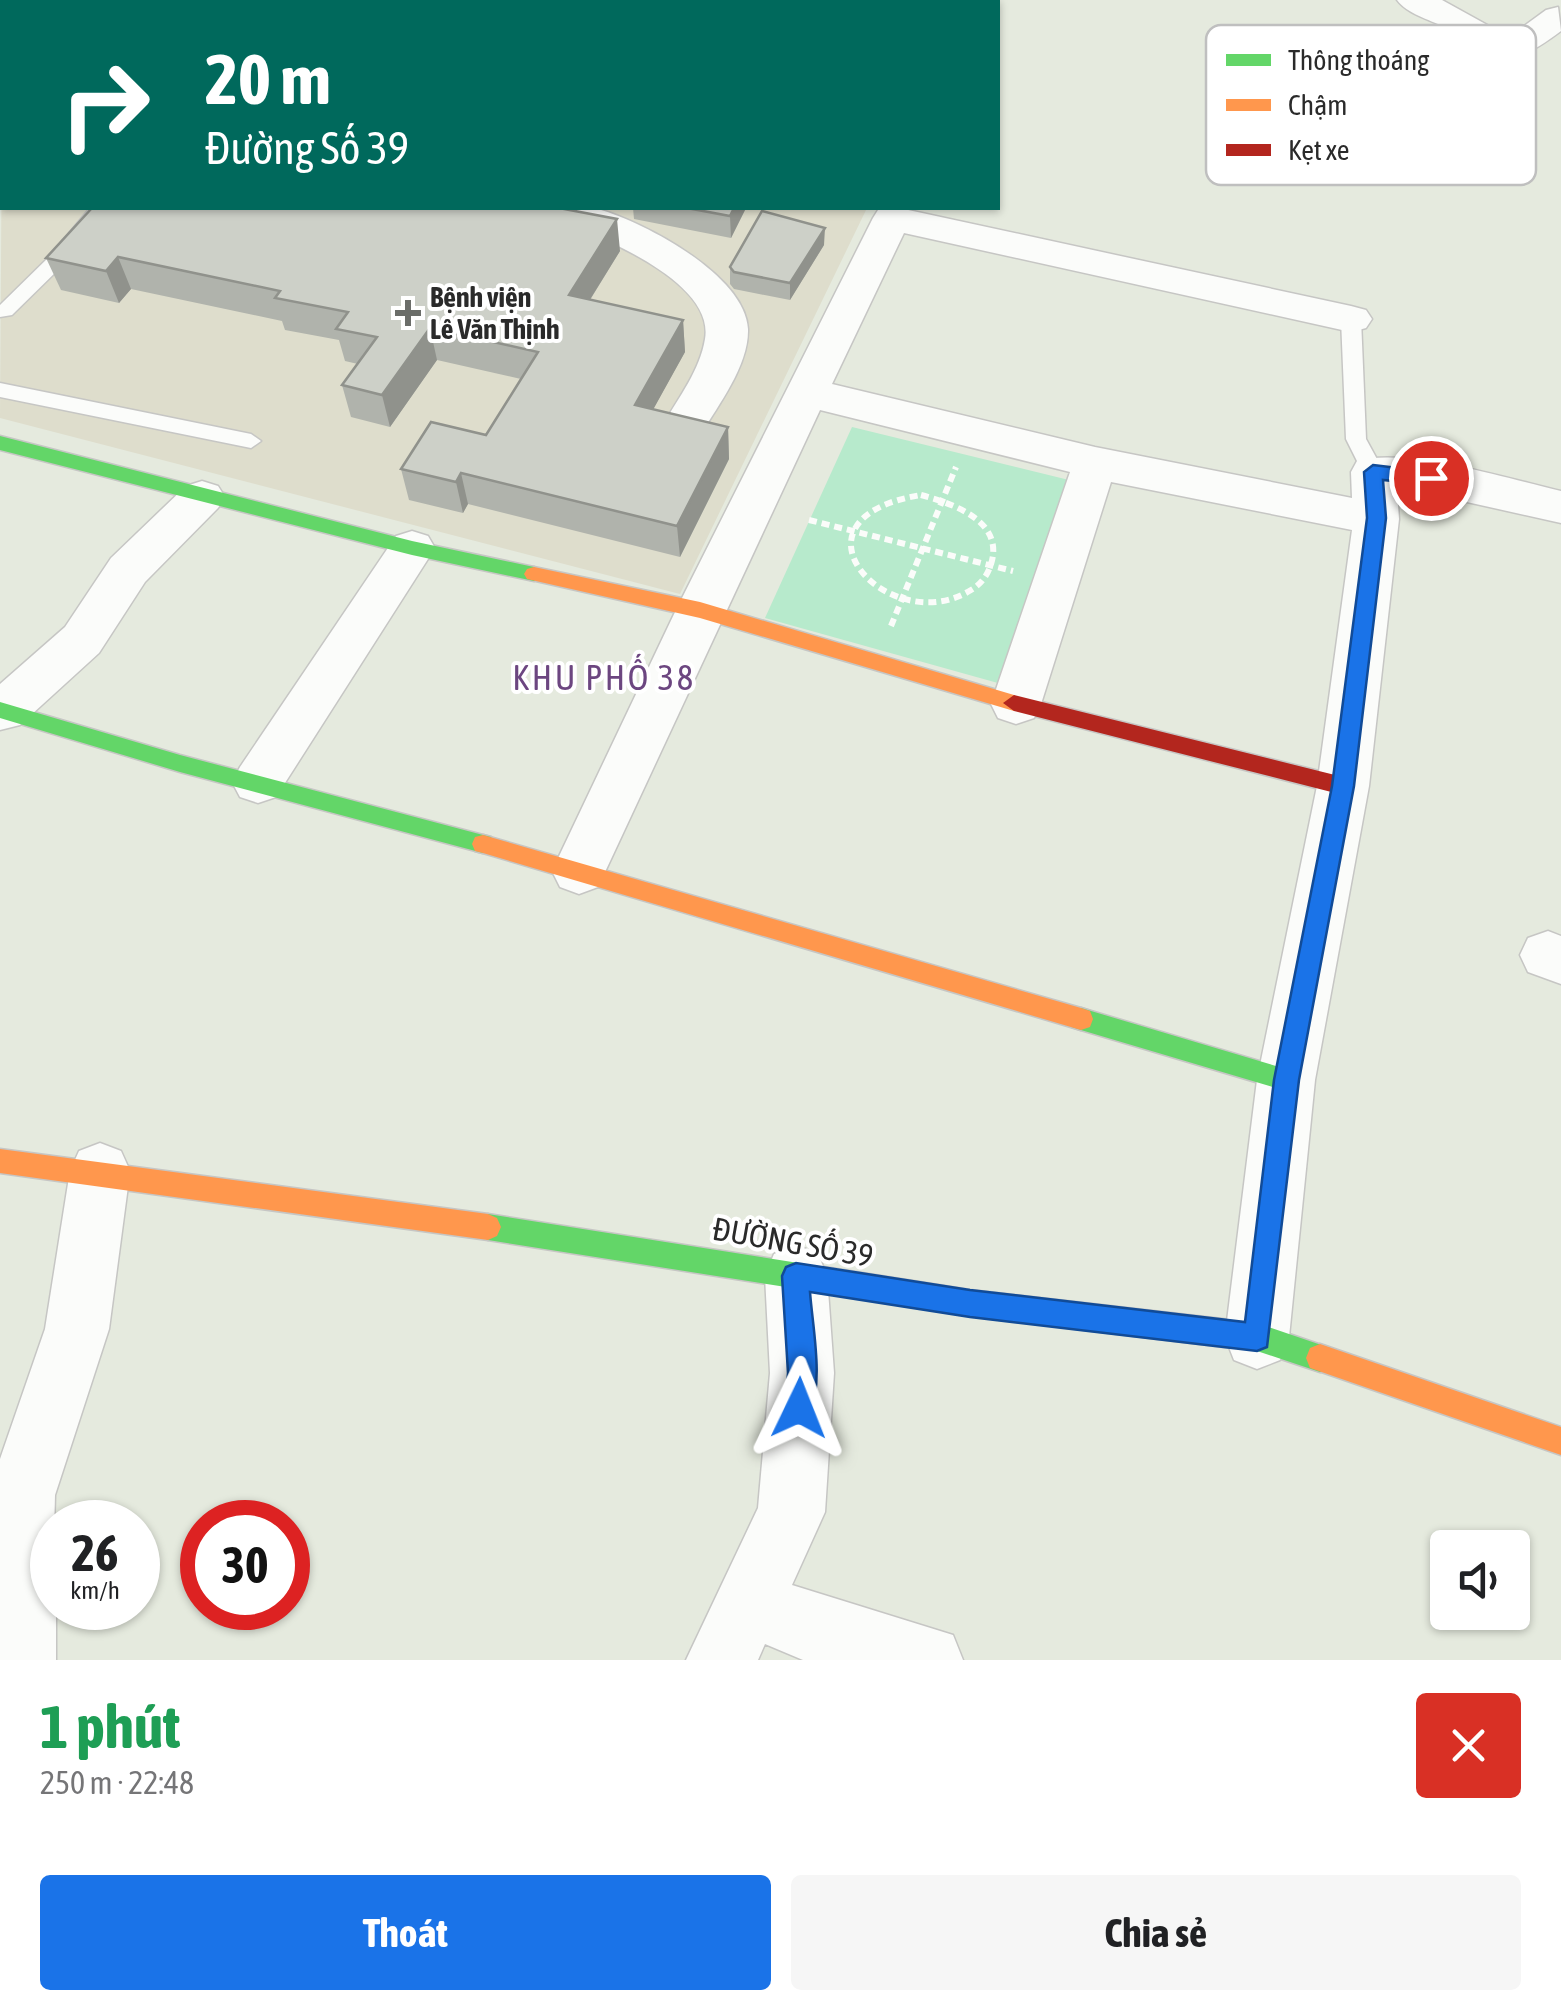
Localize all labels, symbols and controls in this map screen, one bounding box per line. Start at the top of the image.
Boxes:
legend [1206,25,1536,185]
text: 20 m [205,39,331,119]
icon: right [40,40,170,170]
text: Thông thoáng [1288,44,1429,76]
text: Chậm [1288,89,1347,121]
text: Đường Số 39 [205,122,409,174]
text: Kẹt xe [1288,134,1350,166]
place label: Bệnh viện Lê Văn Thịnh [430,281,560,345]
marker: Bệnh viện Lê Văn Thịnh [395,300,421,326]
pin [1389,436,1474,521]
icon: arrive [1404,451,1459,506]
district label: KHU PHỐ 38 [512,653,696,697]
street label: ĐƯỜNG SỐ 39 [710,1207,877,1274]
position arrow [747,1356,851,1460]
speed limit sign: 30 [180,1500,310,1630]
text: 26 [71,1524,118,1582]
map controls [1430,1530,1530,1630]
button: sound [1430,1530,1530,1630]
text: km/h [70,1576,120,1604]
text: 1 phút [40,1692,180,1761]
button: close [1416,1693,1521,1798]
text: 250 m · 22:48 [40,1764,194,1801]
button: Thoát [40,1875,771,1990]
button: Chia sẻ [791,1875,1521,1990]

